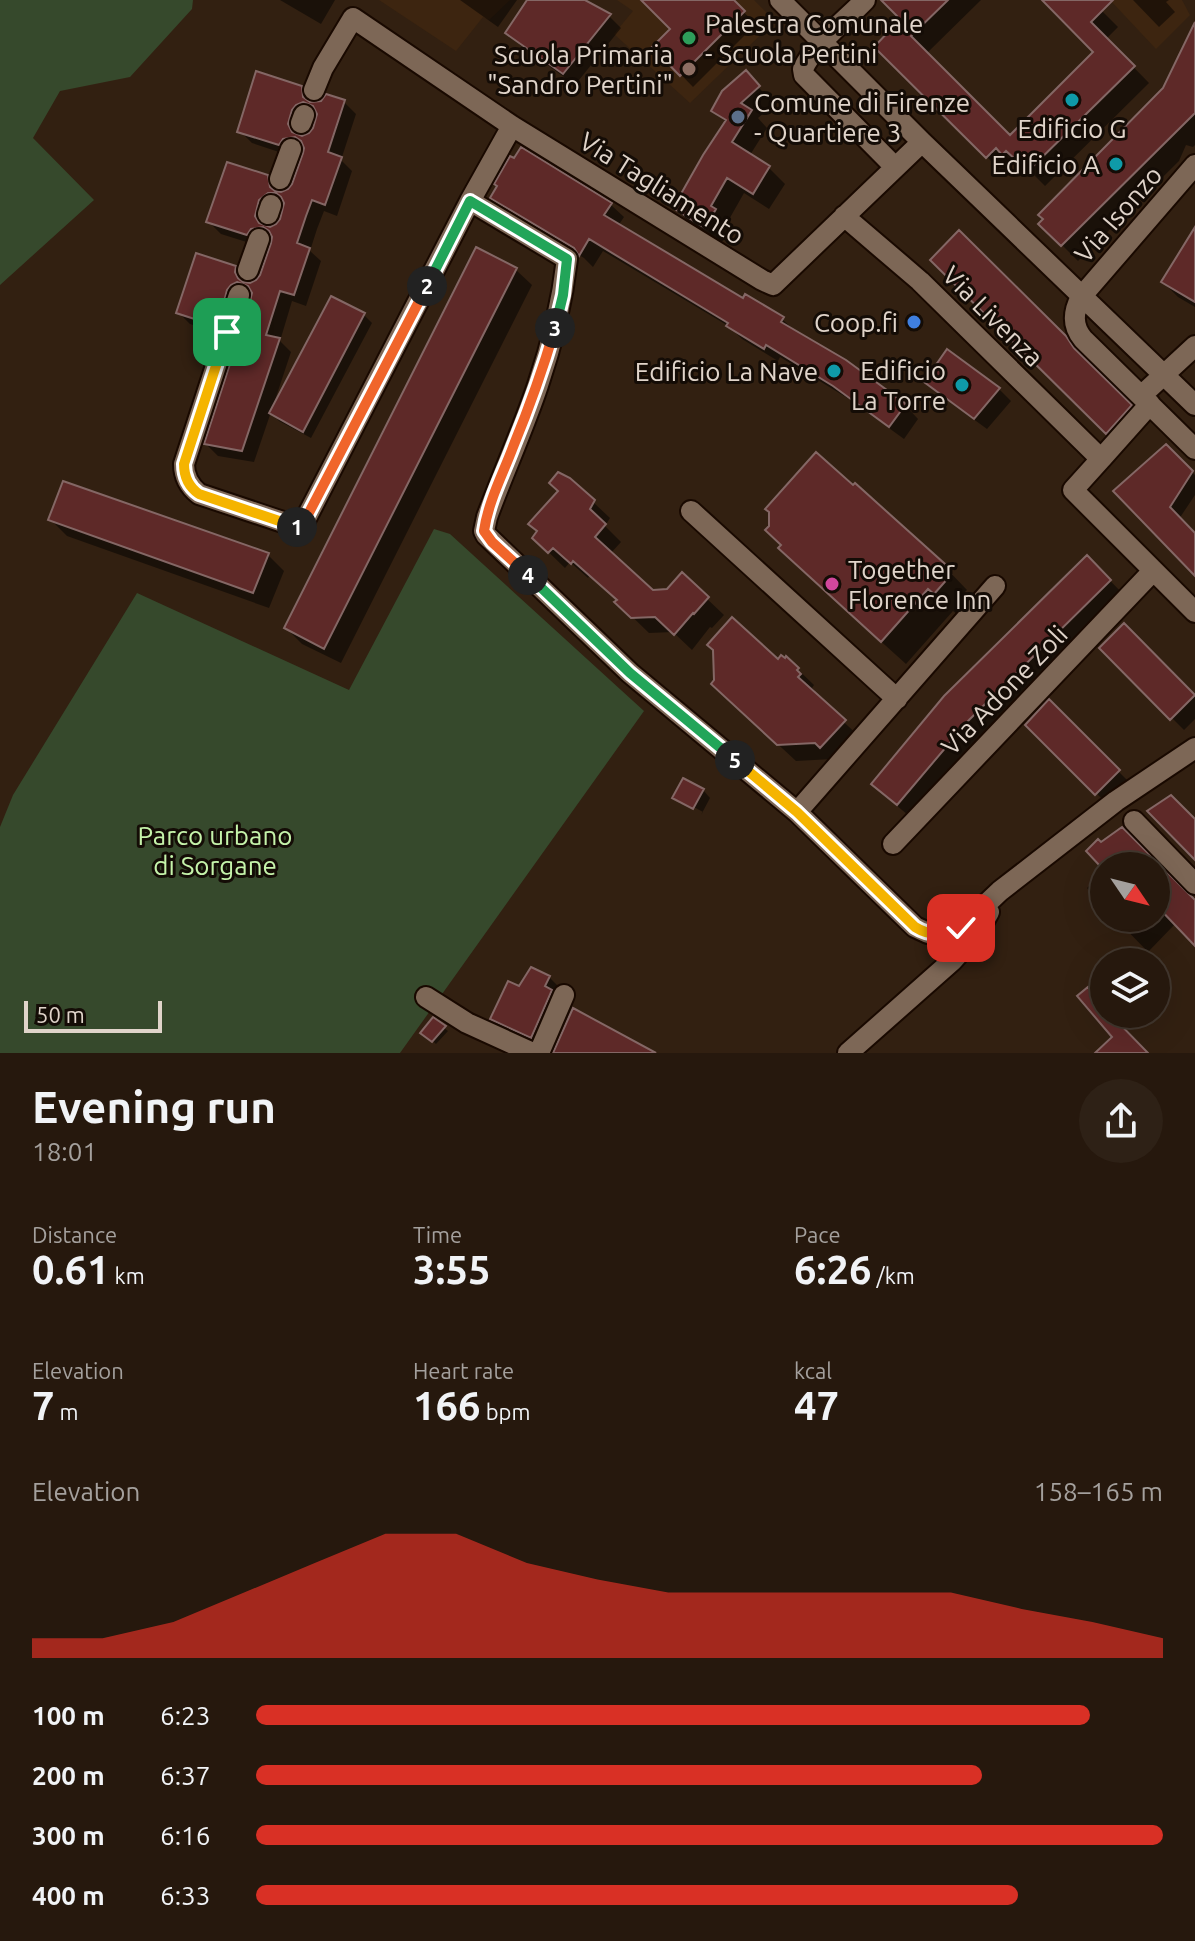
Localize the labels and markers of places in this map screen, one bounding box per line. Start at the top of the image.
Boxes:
place label: Palestra Comunale - Scuola Pertini [705,9,923,68]
marker: Palestra Comunale - Scuola Pertini [680,29,698,47]
place label: Scuola Primaria "Sandro Pertini" [487,40,673,99]
marker: Scuola Primaria "Sandro Pertini" [680,60,698,78]
place label: Comune di Firenze - Quartiere 3 [754,88,970,147]
marker: Edificio G [1063,91,1081,109]
marker: Comune di Firenze - Quartiere 3 [729,108,747,126]
place label: Edificio G [1018,114,1126,143]
place label: Edificio A [991,150,1100,179]
marker: Edificio A [1107,155,1125,173]
pin: 2 [407,266,447,306]
pin [193,298,261,366]
pin: 3 [535,308,575,348]
place label: Coop.fi [814,308,898,337]
marker: Coop.fi [905,313,923,331]
place label: Edificio La Torre [851,356,946,415]
place label: Edificio La Nave [635,357,818,386]
marker: Edificio La Nave [825,362,843,380]
marker: Edificio La Torre [953,376,971,394]
pin: 1 [277,507,317,547]
pin: 4 [508,555,548,595]
place label: Together Florence Inn [848,555,991,614]
marker: Together Florence Inn [823,575,841,593]
pin: 5 [715,740,755,780]
pin [927,894,995,962]

